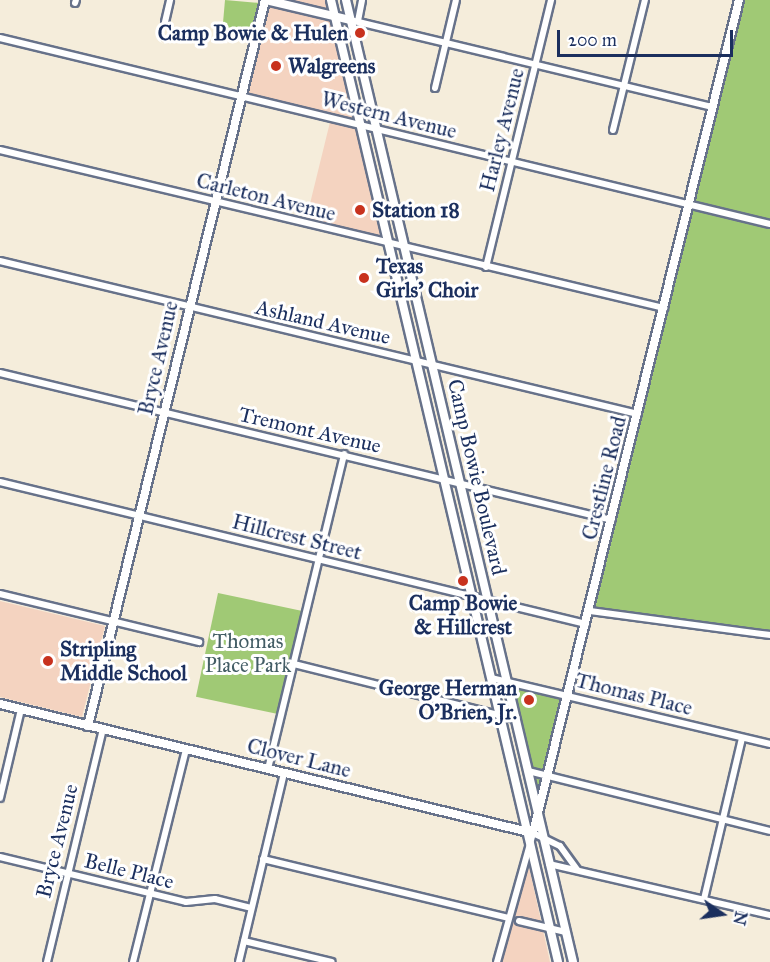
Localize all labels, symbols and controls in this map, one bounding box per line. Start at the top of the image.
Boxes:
scale bar [560,18,736,56]
place label: Camp Bowie & Hulen [158,20,348,46]
marker: Camp Bowie & Hulen [353,26,367,40]
text: 200 m [568,29,617,51]
place label: Walgreens [288,53,376,79]
marker: Walgreens [269,59,283,73]
street label: Harley Avenue [474,66,530,194]
street label: Western Avenue [319,86,459,144]
street label: Carleton Avenue [194,168,338,226]
place label: Station 18 [372,197,460,223]
marker: Station 18 [353,203,367,217]
place label: Texas Girls' Choir [376,253,478,303]
marker: Texas Girls' Choir [357,271,371,285]
street label: Ashland Avenue [253,294,393,350]
street label: Bryce Avenue [133,298,183,418]
street label: Camp Bowie Boulevard [442,377,512,577]
street label: Tremont Avenue [237,401,383,459]
street label: Crestline Road [576,413,632,543]
street label: Hillcrest Street [230,509,364,565]
marker: Camp Bowie & Hillcrest [456,574,470,588]
place label: Camp Bowie & Hillcrest [409,590,517,640]
park label: Thomas Place Park [205,628,291,678]
place label: Stripling Middle School [60,636,187,686]
marker: Stripling Middle School [41,654,55,668]
street label: Thomas Place [573,667,695,721]
place label: George Herman O'Brien, Jr. [379,675,517,725]
marker: George Herman O'Brien, Jr. [522,693,536,707]
street label: Clover Lane [245,733,353,783]
street label: Bryce Avenue [31,781,83,901]
street label: Belle Place [82,848,176,894]
north arrow [692,884,752,944]
text: N [729,909,751,927]

